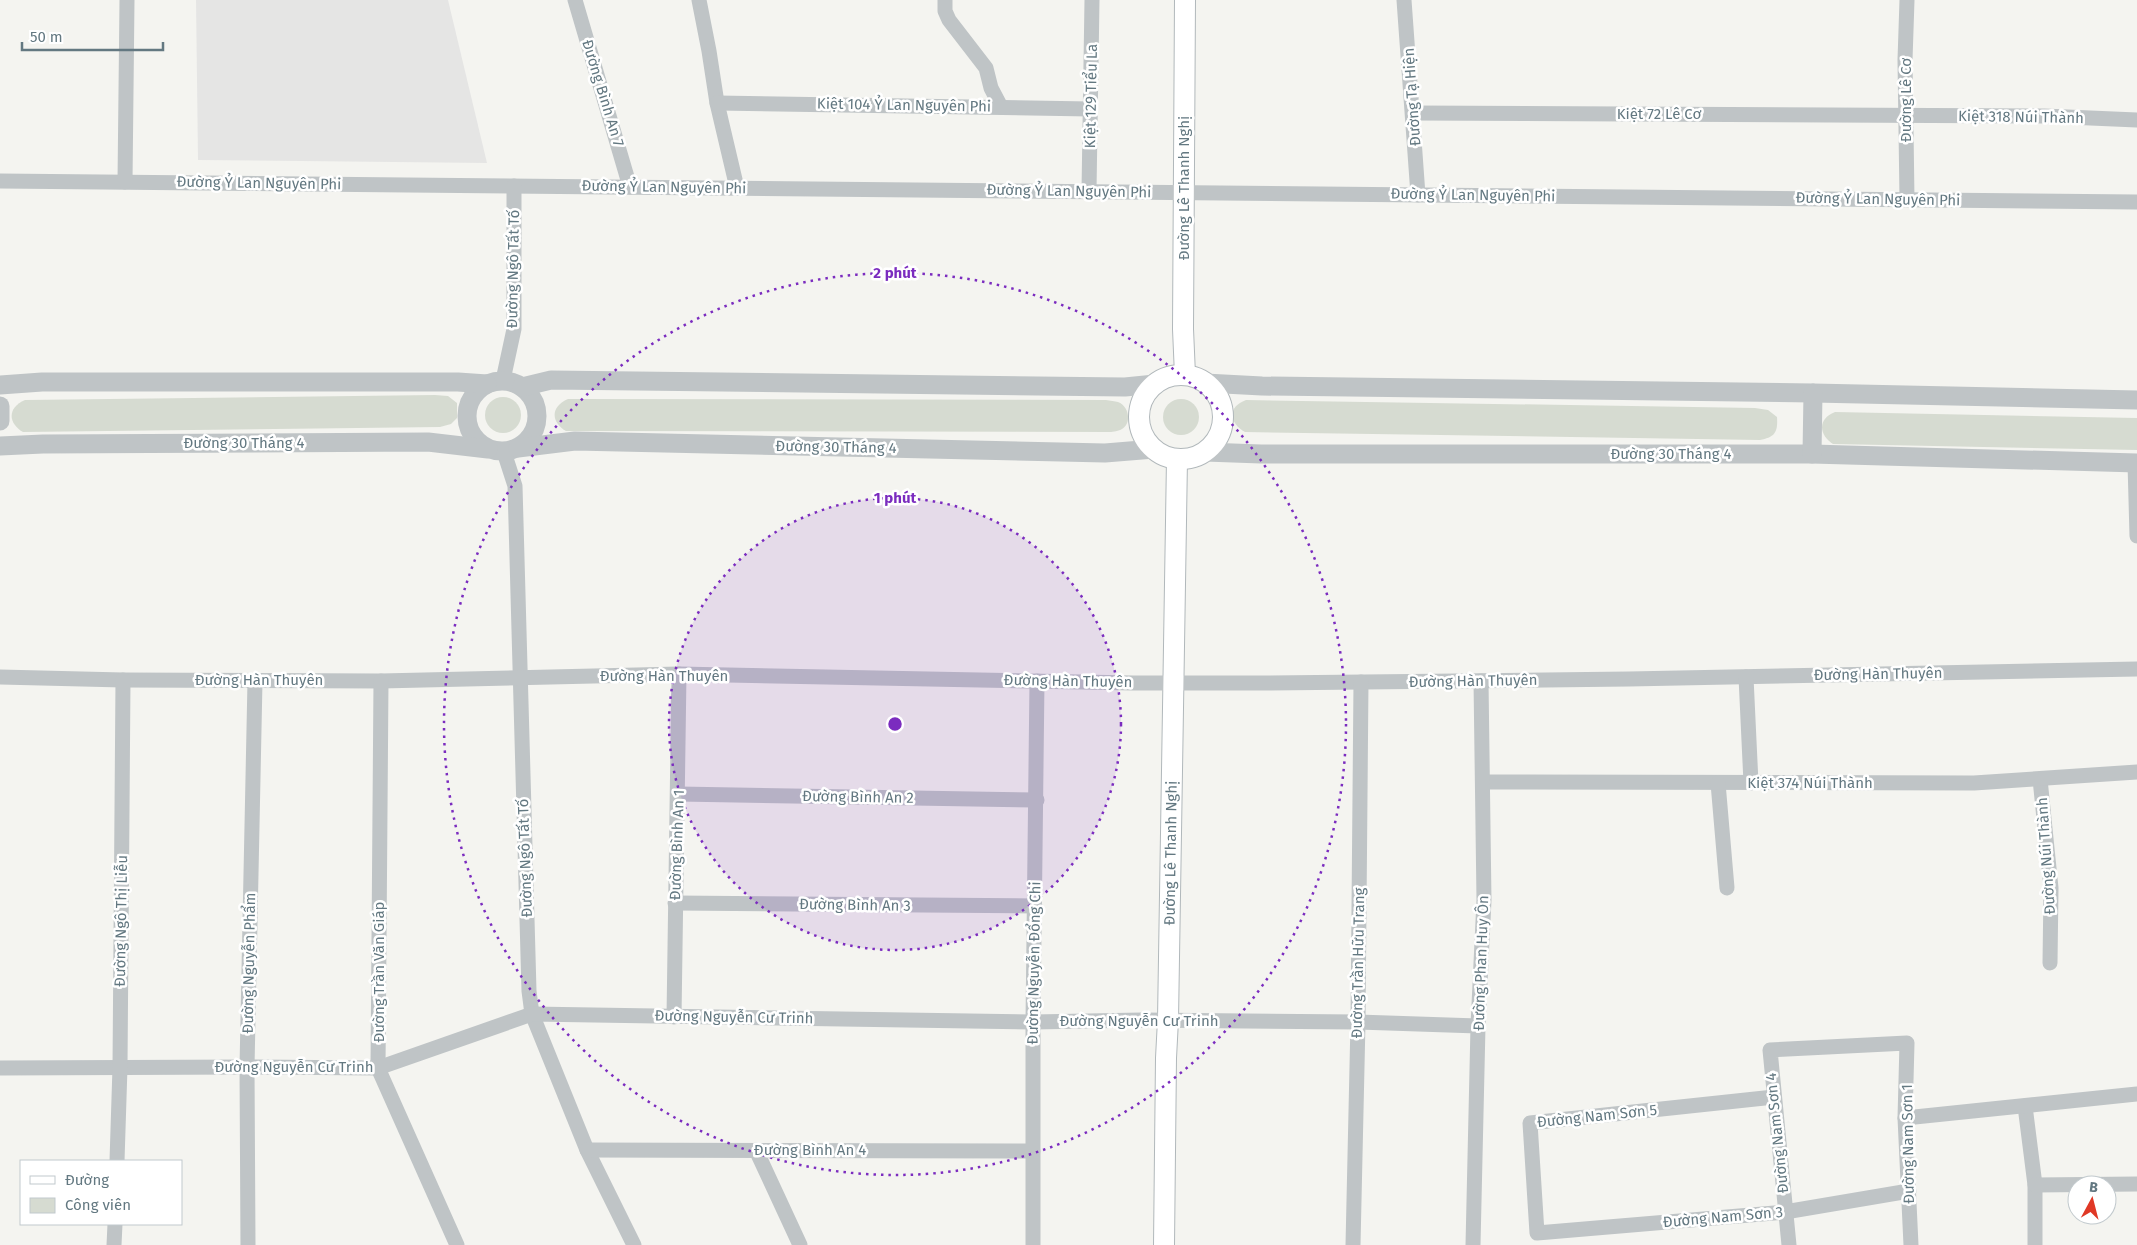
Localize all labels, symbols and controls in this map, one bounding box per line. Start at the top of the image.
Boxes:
scale bar [22,20,164,52]
text: 50 m [30,28,63,46]
street label: Đường Bình An 7 [578,37,628,149]
street label: Kiệt 129 Tiểu La [1081,44,1101,148]
street label: Đường Tạ Hiện [1400,47,1424,147]
street label: Đường Lê Cơ [1897,58,1915,142]
street label: Kiệt 104 Ỷ Lan Nguyên Phi [817,93,991,116]
street label: Kiệt 72 Lê Cơ [1617,105,1701,123]
street label: Kiệt 318 Núi Thành [1958,107,2084,127]
street label: Đường Lê Thanh Nghị [1175,116,1193,260]
street label: Đường Ỷ Lan Nguyên Phi [176,172,342,193]
street label: Đường Ỷ Lan Nguyên Phi [581,176,747,197]
street label: Đường Ỷ Lan Nguyên Phi [986,180,1152,201]
street label: Đường Ỷ Lan Nguyên Phi [1390,184,1556,205]
street label: Đường Ỷ Lan Nguyên Phi [1795,188,1961,209]
street label: Đường Ngô Tất Tố [503,209,523,329]
text: 2 phút [873,264,917,282]
street label: Đường 30 Tháng 4 [183,434,305,452]
street label: Đường 30 Tháng 4 [775,437,897,457]
street label: Đường 30 Tháng 4 [1610,445,1732,463]
text: 1 phút [874,489,916,507]
street label: Đường Hàn Thuyên [1813,664,1943,684]
street label: Đường Hàn Thuyên [600,667,728,685]
street label: Đường Hàn Thuyên [195,671,323,689]
street label: Đường Hàn Thuyên [1003,671,1133,691]
street label: Đường Hàn Thuyên [1408,671,1538,691]
centre of rings [886,715,904,733]
street label: Kiệt 374 Núi Thành [1747,774,1873,792]
street label: Đường Lê Thanh Nghị [1161,781,1181,926]
street label: Đường Bình An 2 [802,787,914,807]
street label: Đường Bình An 1 [666,789,688,901]
street label: Đường Núi Thành [2033,797,2059,915]
street label: Đường Ngô Tất Tố [514,798,536,918]
street label: Đường Ngô Thị Liễu [111,855,131,987]
street label: Đường Nguyễn Đổng Chi [1024,881,1044,1045]
street label: Đường Trần Hữu Trang [1348,887,1368,1039]
street label: Đường Nguyễn Phẩm [239,892,259,1034]
street label: Đường Bình An 3 [799,895,911,915]
street label: Đường Phan Huy Ôn [1470,895,1492,1031]
street label: Đường Trần Văn Giáp [370,902,388,1042]
street label: Đường Nguyễn Cư Trinh [654,1007,814,1027]
street label: Đường Nguyễn Cư Trinh [1060,1012,1218,1030]
street label: Đường Nguyễn Cư Trinh [215,1058,373,1076]
street label: Đường Nam Sơn 4 [1762,1072,1792,1194]
street label: Đường Nam Sơn 1 [1898,1084,1918,1204]
street label: Đường Nam Sơn 5 [1536,1101,1658,1131]
street label: Đường Bình An 4 [754,1141,866,1159]
legend [20,1160,182,1225]
text: Đường [65,1171,109,1189]
north arrow [2067,1175,2117,1225]
text: B [2088,1179,2099,1197]
text: Công viên [65,1196,131,1214]
street label: Đường Nam Sơn 3 [1662,1203,1784,1231]

